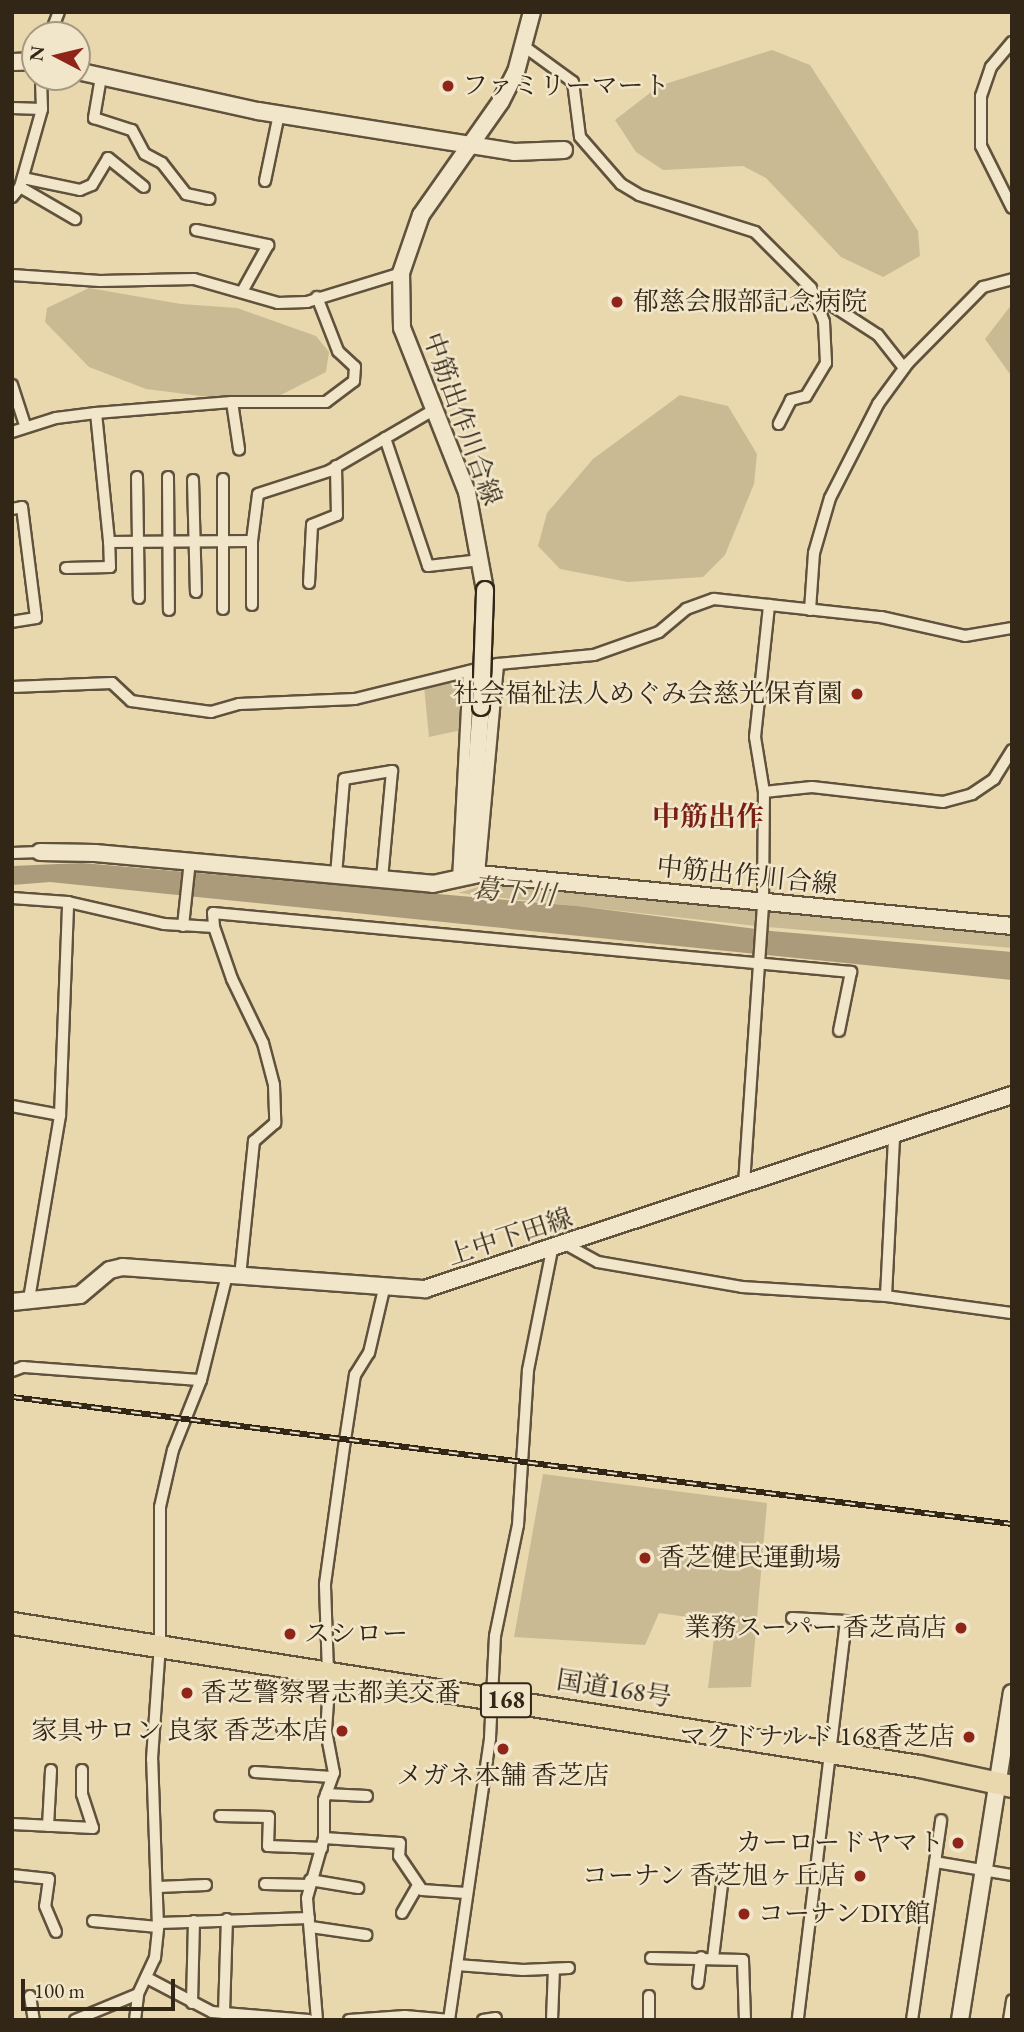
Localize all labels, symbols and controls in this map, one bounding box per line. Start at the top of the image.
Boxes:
north arrow [21,21,91,91]
text: N [23,44,50,63]
place label: ファミリーマート [462,70,670,102]
marker: ファミリーマート [440,78,456,94]
place label: 郁慈会服部記念病院 [633,286,867,318]
marker: 郁慈会服部記念病院 [607,292,627,312]
street label: 中筋出作川合線 [416,328,508,510]
place label: 社会福祉法人めぐみ会慈光保育園 [453,678,843,710]
marker: 社会福祉法人めぐみ会慈光保育園 [849,686,865,702]
district label: 中筋出作 [652,799,764,833]
street label: 中筋出作川合線 [655,851,839,901]
water label: 葛下川 [471,871,557,911]
street label: 上中下田線 [443,1202,577,1272]
place label: 香芝健民運動場 [659,1542,841,1574]
marker: 香芝健民運動場 [637,1550,653,1566]
place label: 業務スーパー 香芝高店 [683,1612,947,1644]
place label: スシロー [304,1618,408,1650]
marker: 業務スーパー 香芝高店 [953,1620,969,1636]
marker: スシロー [282,1626,298,1642]
street label: 国道168号 [555,1665,673,1713]
place label: 香芝警察署志都美交番 [201,1677,461,1709]
road number: 168 [480,1680,532,1720]
marker: 香芝警察署志都美交番 [179,1685,195,1701]
place label: 家具サロン 良家 香芝本店 [32,1715,328,1747]
place label: マクドナルド 168香芝店 [678,1721,955,1753]
marker: 家具サロン 良家 香芝本店 [334,1723,350,1739]
marker: マクドナルド 168香芝店 [961,1729,977,1745]
marker: メガネ本舗 香芝店 [495,1741,511,1757]
place label: メガネ本舗 香芝店 [396,1760,610,1792]
place label: カーロードヤマト [736,1827,944,1859]
marker: カーロードヤマト [950,1835,966,1851]
place label: コーナン 香芝旭ヶ丘店 [581,1860,846,1892]
marker: コーナン 香芝旭ヶ丘店 [852,1868,868,1884]
place label: コーナンDIY館 [758,1898,931,1930]
marker: コーナンDIY館 [736,1906,752,1922]
scale bar [24,1966,178,2010]
text: 100 m [34,1977,85,2004]

